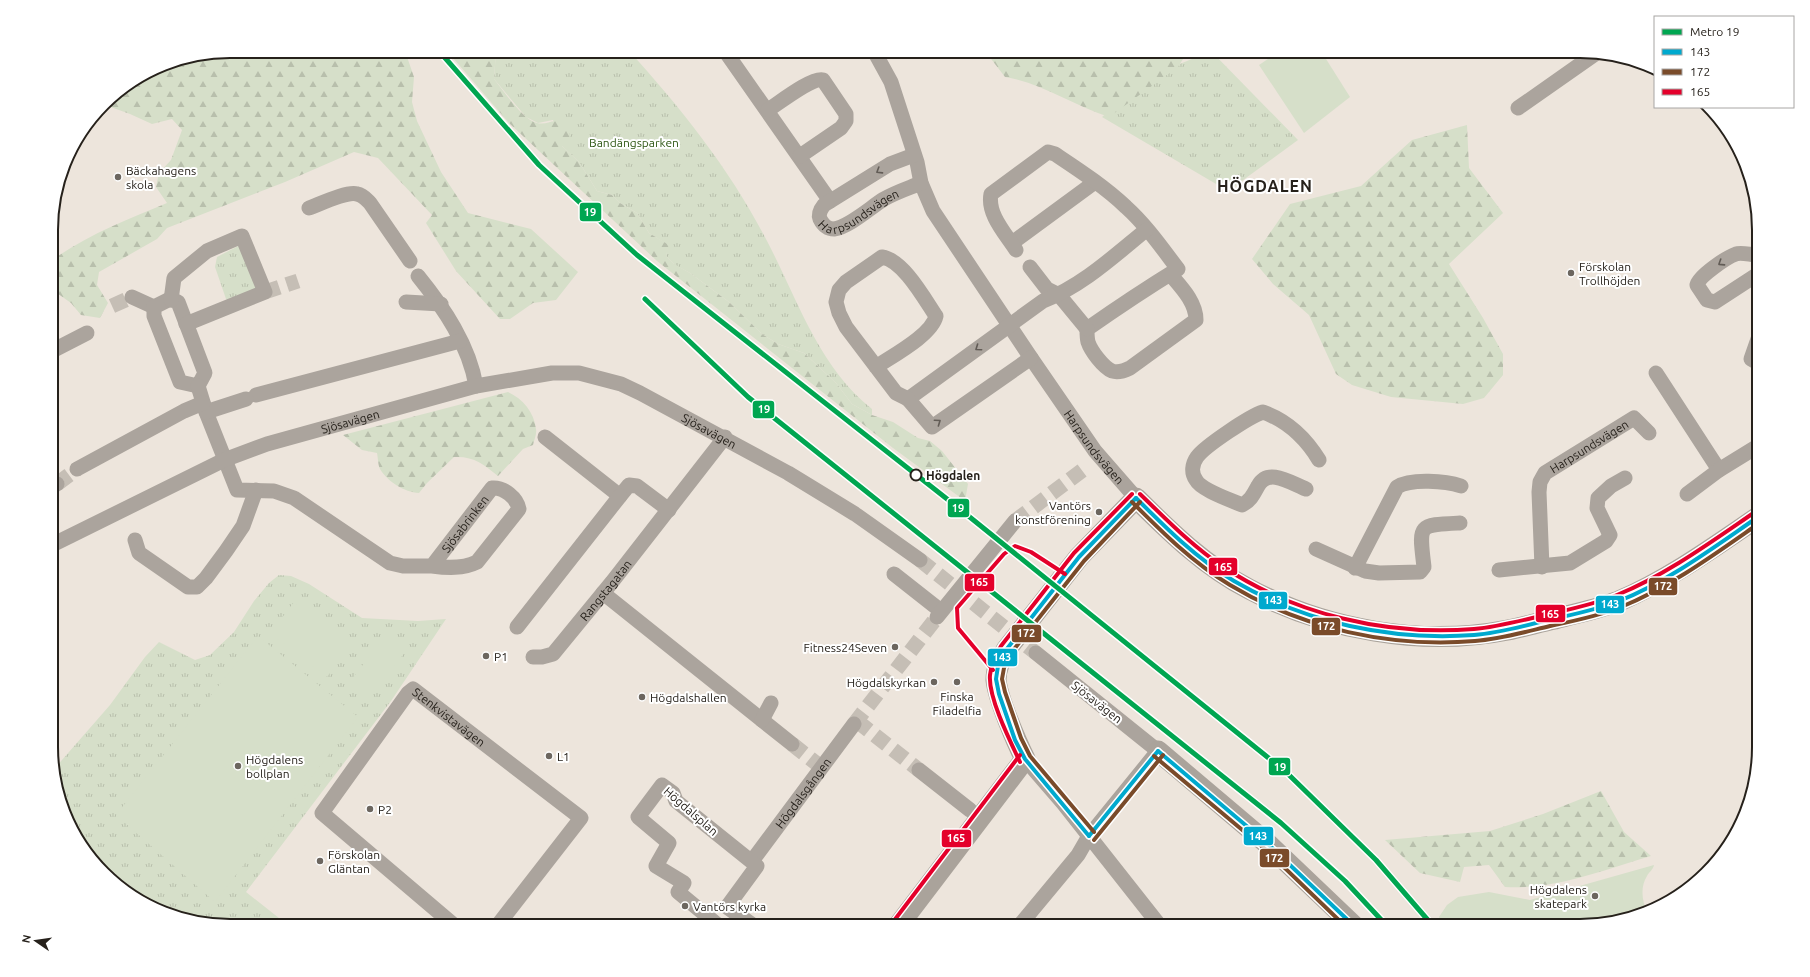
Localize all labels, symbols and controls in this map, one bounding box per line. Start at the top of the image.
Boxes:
legend [1654,16,1794,108]
text: Metro 19 [1690,25,1740,38]
text: 143 [1690,45,1710,58]
text: 172 [1690,65,1710,78]
text: 165 [1690,85,1710,98]
park label: Bandängsparken [589,136,679,149]
place label: Bäckahagens skola [126,164,196,191]
one-way arrow [876,166,883,173]
marker: Bäckahagens skola [113,172,123,182]
district label: HÖGDALEN [1217,176,1313,195]
street label: Harpsundsvägen [816,186,900,236]
line badge: 19 [579,202,602,222]
text: 19 [584,206,596,218]
one-way arrow [1719,258,1726,265]
place label: Förskolan Trollhöjden [1579,260,1640,287]
marker: Förskolan Trollhöjden [1566,268,1576,278]
one-way arrow [975,343,982,350]
line badge: 19 [752,400,775,419]
text: 19 [758,403,770,415]
street label: Sjösavägen [319,407,381,435]
street label: Harpsundsvägen [1062,407,1127,486]
street label: Sjösavägen [680,410,739,450]
street label: Harpsundsvägen [1547,417,1630,475]
one-way arrow [934,419,941,427]
marker: Högdalen [909,468,923,482]
place label: Högdalen [926,469,980,482]
street label: Sjösabrinken [439,493,491,555]
line badge: 19 [947,498,970,518]
place label: Vantörs konstförening [1015,499,1091,526]
text: 19 [952,502,964,514]
marker: Vantörs konstförening [1094,507,1104,517]
street label: Rangstagatan [577,557,634,623]
line badge: 165 [1208,557,1238,576]
text: 165 [1214,561,1232,573]
line badge: 165 [964,573,995,592]
text: 165 [970,576,988,588]
line badge: 172 [1648,577,1678,596]
text: 172 [1654,580,1672,592]
line badge: 143 [1258,591,1288,610]
text: 143 [1264,594,1282,606]
line badge: 143 [1595,595,1625,614]
text: 143 [1601,598,1619,610]
line badge: 165 [1535,604,1566,623]
text: 165 [1541,608,1559,620]
line badge: 172 [1311,617,1341,636]
text: 172 [1317,620,1335,632]
line badge: 172 [1011,624,1042,643]
text: 172 [1017,627,1035,639]
place label: Fitness24Seven [803,641,887,654]
marker: Fitness24Seven [890,642,900,652]
line badge: 143 [987,648,1018,667]
place label: P1 [494,650,508,663]
marker: P1 [481,651,491,661]
text: 143 [993,651,1011,663]
place label: Högdalskyrkan [847,676,926,689]
marker: Högdalskyrkan [929,677,939,687]
marker: Finska Filadelfia [952,677,962,687]
street label: Sjösavägen [1069,678,1125,726]
street label: Stenkvistavägen [410,685,488,749]
place label: Finska Filadelfia [932,690,982,717]
place label: Högdalshallen [650,691,727,704]
marker: Högdalshallen [637,692,647,702]
place label: L1 [557,750,570,763]
marker: L1 [544,751,554,761]
place label: Högdalens bollplan [246,753,303,780]
street label: Högdalsgången [772,755,833,830]
line badge: 19 [1268,757,1291,776]
marker: Högdalens bollplan [233,761,243,771]
text: 19 [1274,761,1286,773]
street label: Högdalsplan [661,784,721,838]
place label: P2 [378,803,392,816]
marker: P2 [365,804,375,814]
line badge: 143 [1243,826,1274,846]
line badge: 165 [941,829,972,848]
text: 143 [1249,830,1267,842]
text: 165 [947,832,965,844]
place label: Förskolan Gläntan [328,848,380,875]
line badge: 172 [1259,848,1290,868]
text: 172 [1265,852,1283,864]
marker: Förskolan Gläntan [315,856,325,866]
place label: Högdalens skatepark [1530,883,1587,910]
marker: Högdalens skatepark [1590,891,1600,901]
place label: Vantörs kyrka [693,900,766,913]
marker: Vantörs kyrka [680,901,690,911]
north arrow [16,921,56,961]
text: N [19,933,33,944]

